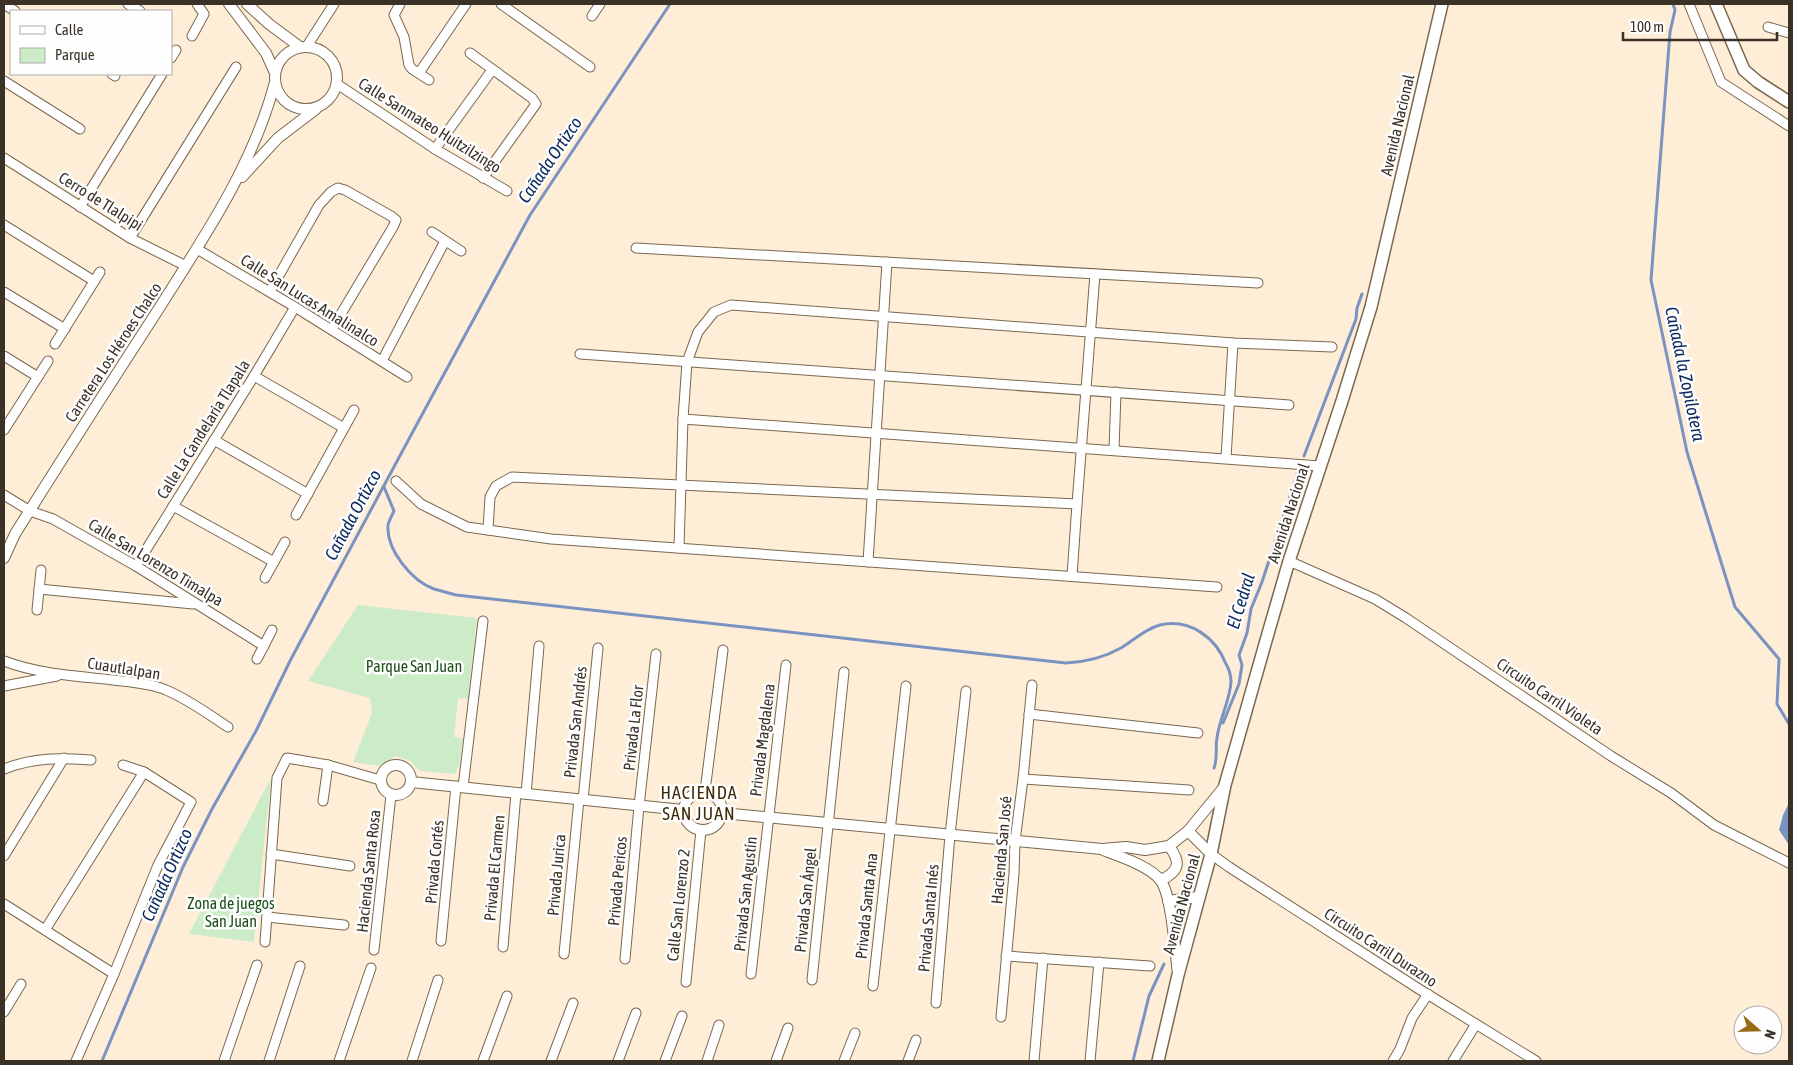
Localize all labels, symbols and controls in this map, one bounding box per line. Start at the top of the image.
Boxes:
legend [10,10,172,75]
scale bar [1623,10,1777,42]
text: 100 m [1630,18,1664,35]
text: Calle [55,21,84,38]
text: Parque [55,46,95,63]
street label: Avenida Nacional [1377,72,1418,178]
street label: Calle Sanmateo Huitzilzingo [355,74,505,177]
water label: Cañada Ortizco [513,113,586,207]
street label: Cerro de Tlalpipi [55,168,146,235]
street label: Calle San Lucas Amalinalco [238,250,382,350]
street label: Carretera Los Héroes Chalco [61,279,165,425]
water label: Cañada la Zopilotera [1661,305,1710,444]
street label: Calle La Candelaria Tlapala [153,356,254,502]
street label: Avenida Nacional [1263,460,1313,565]
water label: Cañada Ortizco [320,466,385,564]
street label: Calle San Lorenzo Timalpa [85,515,227,610]
water label: El Cedral [1222,570,1259,631]
street label: Cuautlalpan [86,653,162,684]
street label: Circuito Carril Violeta [1494,654,1606,738]
park label: Parque San Juan [366,657,462,676]
street label: Privada San Andrés [560,665,590,779]
street label: Privada Magdalena [746,683,779,798]
street label: Privada La Flor [620,684,646,772]
district label: HACIENDA SAN JUAN [660,782,738,824]
street label: Hacienda San José [987,795,1015,905]
street label: Hacienda Santa Rosa [353,809,383,933]
street label: Privada El Carmen [480,814,508,922]
street label: Privada Cortés [421,819,447,905]
water label: Cañada Ortizco [137,825,196,924]
street label: Privada Jurica [543,833,569,917]
street label: Privada Pericos [604,835,630,926]
street label: Privada San Agustín [730,836,761,953]
street label: Privada San Ángel [791,846,821,953]
street label: Calle San Lorenzo 2 [663,848,693,962]
street label: Avenida Nacional [1159,851,1203,956]
street label: Privada Santa Ana [851,852,881,960]
street label: Privada Santa Inés [914,863,942,973]
park label: Zona de juegos San Juan [187,894,275,930]
street label: Circuito Carril Durazno [1321,904,1441,990]
north arrow [1733,1005,1783,1055]
text: N [1761,1028,1779,1041]

